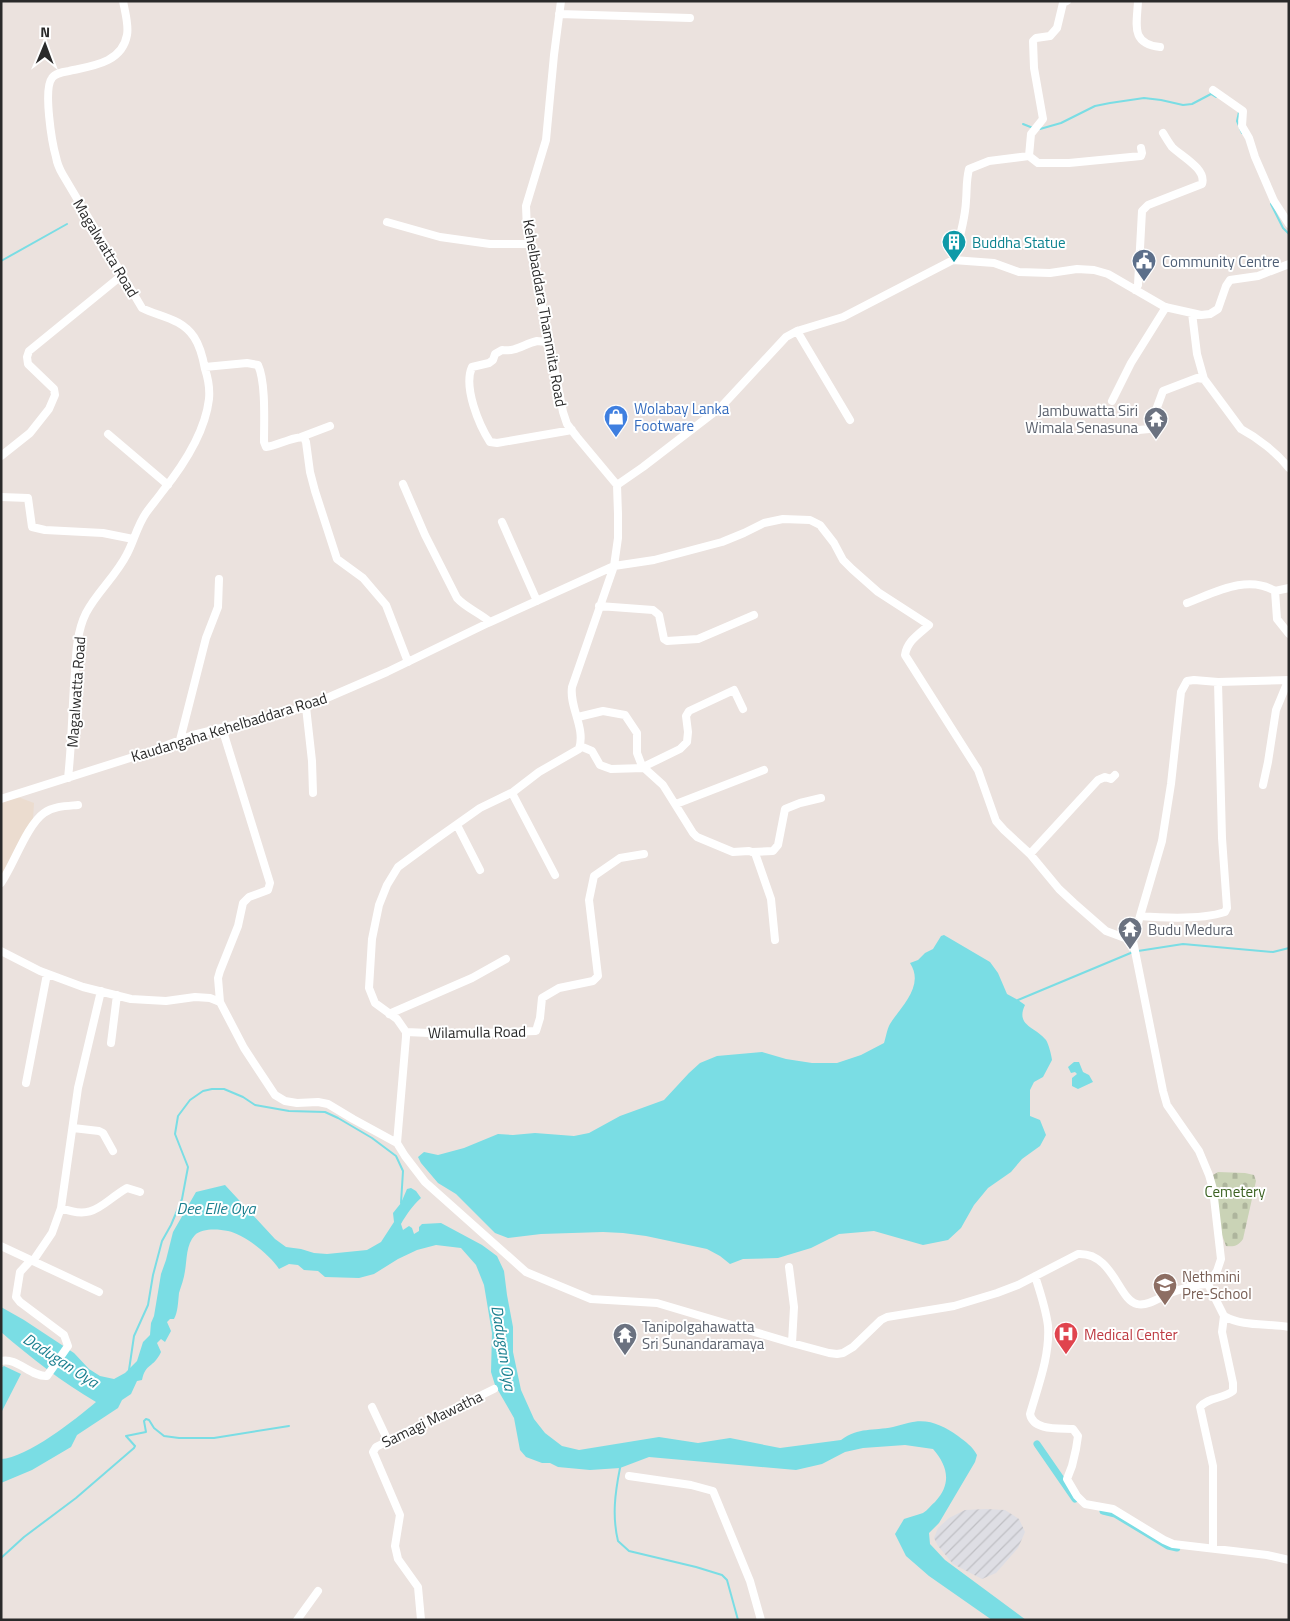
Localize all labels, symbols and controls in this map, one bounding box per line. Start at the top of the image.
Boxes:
north arrow [20,20,70,70]
text: N [40,21,50,42]
street label: Magalwatta Road [67,194,145,302]
street label: Kehelbaddara Thammita Road [517,217,573,409]
building icon: Buddha Statue [941,229,967,263]
place label: Buddha Statue [972,231,1066,254]
public building icon: Community Centre [1131,248,1157,282]
place label: Community Centre [1162,250,1280,273]
place label: Wolabay Lanka Footware [634,397,730,437]
place label: Jambuwatta Siri Wimala Senasuna [1025,399,1138,439]
shop icon: Wolabay Lanka Footware [603,404,629,438]
temple icon: Jambuwatta Siri Wimala Senasuna [1143,406,1169,440]
street label: Magalwatta Road [61,636,91,748]
street label: Kaudangaha Kehelbaddara Road [128,686,330,768]
temple icon: Budu Medura [1117,916,1143,950]
place label: Budu Medura [1148,918,1234,941]
street label: Wilamulla Road [428,1020,526,1044]
park label: Cemetery [1205,1180,1265,1203]
water label: Dee Elle Oya [177,1196,256,1220]
place label: Nethmini Pre-School [1182,1265,1252,1305]
school or university icon: Nethmini Pre-School [1152,1272,1178,1306]
water label: Dadugan Oya [485,1304,523,1393]
place label: Tanipolgahawatta Sri Sunandaramaya [642,1315,765,1355]
hospital icon: Medical Center [1053,1321,1079,1355]
temple icon: Tanipolgahawatta Sri Sunandaramaya [612,1322,638,1356]
place label: Medical Center [1084,1323,1178,1346]
water label: Dadugan Oya [18,1327,104,1394]
street label: Samagi Mawatha [378,1384,487,1453]

